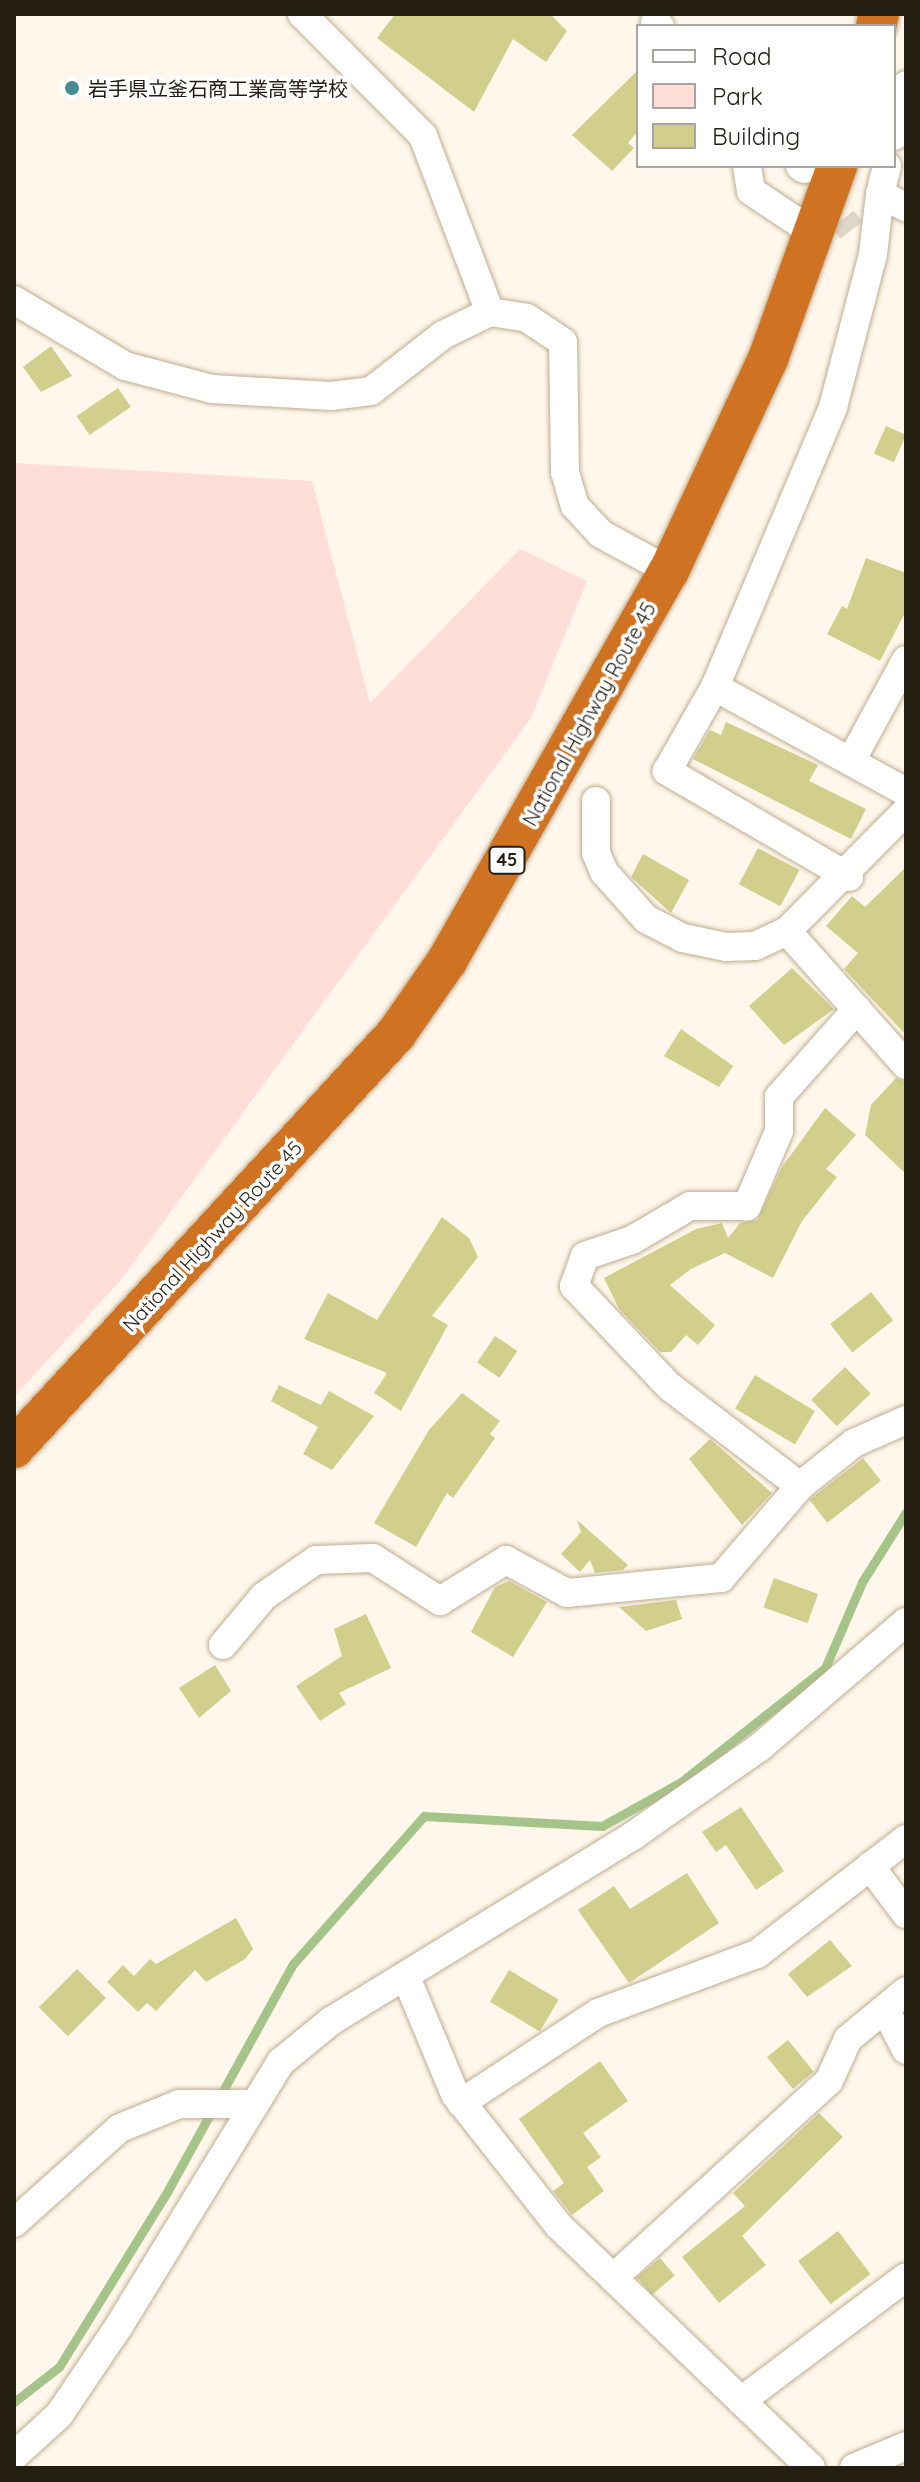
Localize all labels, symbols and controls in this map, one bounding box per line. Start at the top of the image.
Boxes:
legend [636,24,896,168]
text: Road [712,41,772,71]
place label: 岩手県立釜石商工業高等学校 [88,76,348,100]
marker: 岩手県立釜石商工業高等学校 [63,79,81,97]
text: Park [712,81,763,111]
text: Building [712,121,800,151]
street label: National Highway Route 45 [517,598,661,830]
road number: 45 [487,846,527,874]
street label: National Highway Route 45 [117,1136,307,1336]

